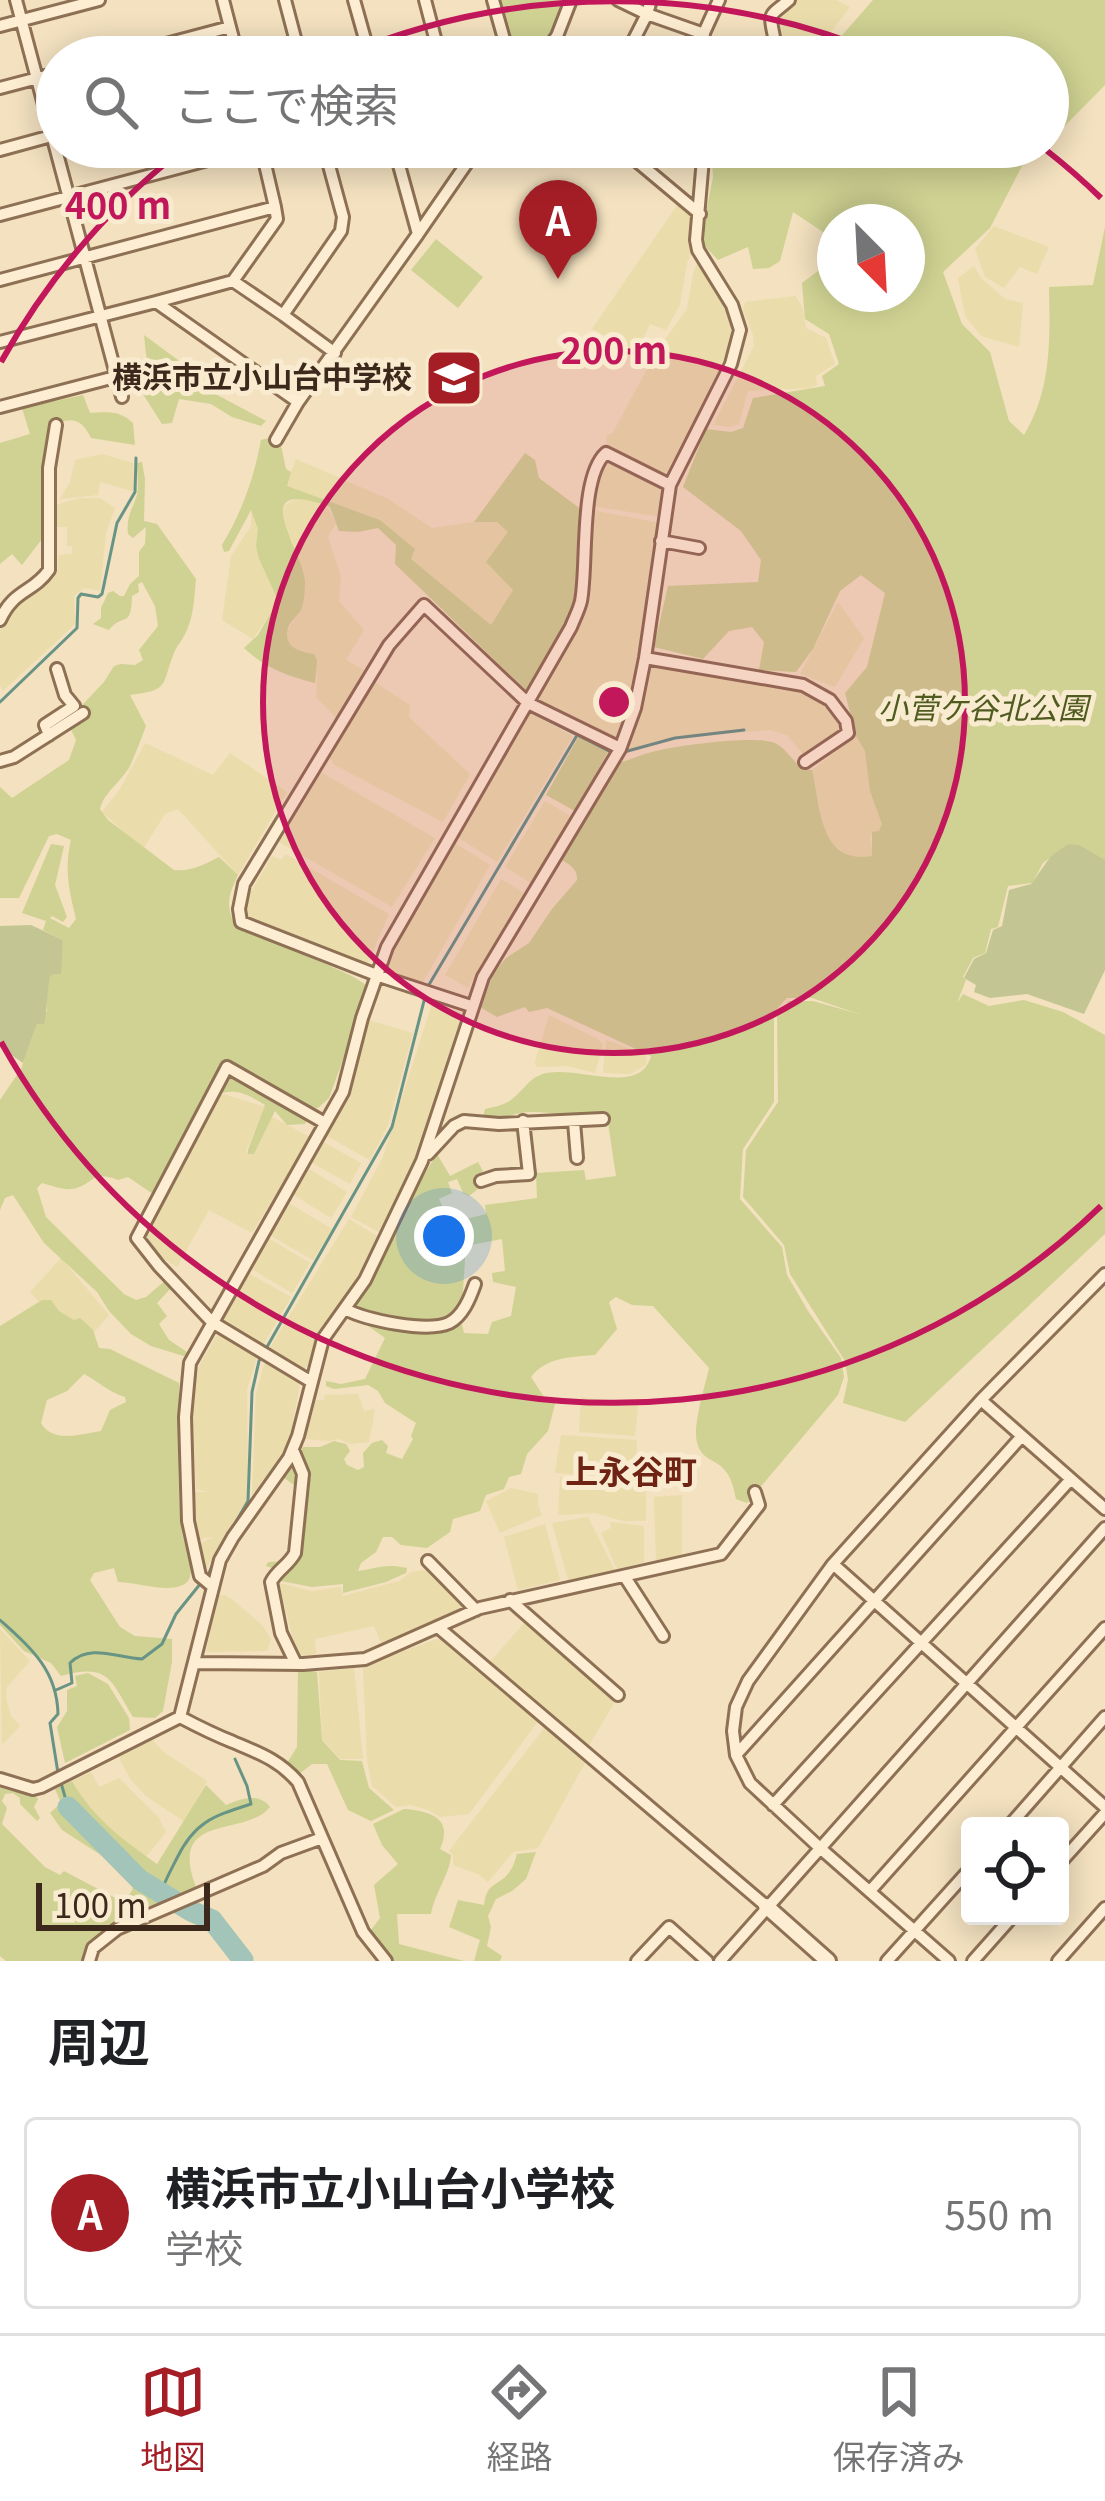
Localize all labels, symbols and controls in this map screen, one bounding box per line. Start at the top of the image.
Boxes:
search box [36,36,1069,168]
icon: search [78,69,144,135]
text: ここで検索 [174,70,399,135]
text: 400 m [65,177,171,229]
pin: A [519,180,597,279]
north arrow [817,204,925,312]
text: 200 m [561,322,667,374]
school or university icon: 横浜市立小山台中学校 [423,347,485,409]
place label: 横浜市立小山台中学校 [112,353,412,397]
centre of rings [593,681,635,723]
park label: 小菅ケ谷北公園 [878,684,1092,728]
your location [414,1206,474,1266]
district label: 上永谷町 [565,1446,697,1494]
map controls [961,1817,1069,1925]
button: locate [961,1817,1069,1925]
scale bar [36,1877,210,1930]
text: 100 m [54,1880,147,1928]
text: 周辺 [48,2002,150,2076]
text: 横浜市立小山台小学校 [165,2153,615,2218]
text: A [78,2185,103,2241]
text: 550 m [944,2185,1054,2241]
text: 学校 [165,2218,243,2274]
tab: 地図 [140,2359,206,2479]
tab: 経路 [486,2359,552,2479]
tab: 保存済み [833,2359,965,2479]

